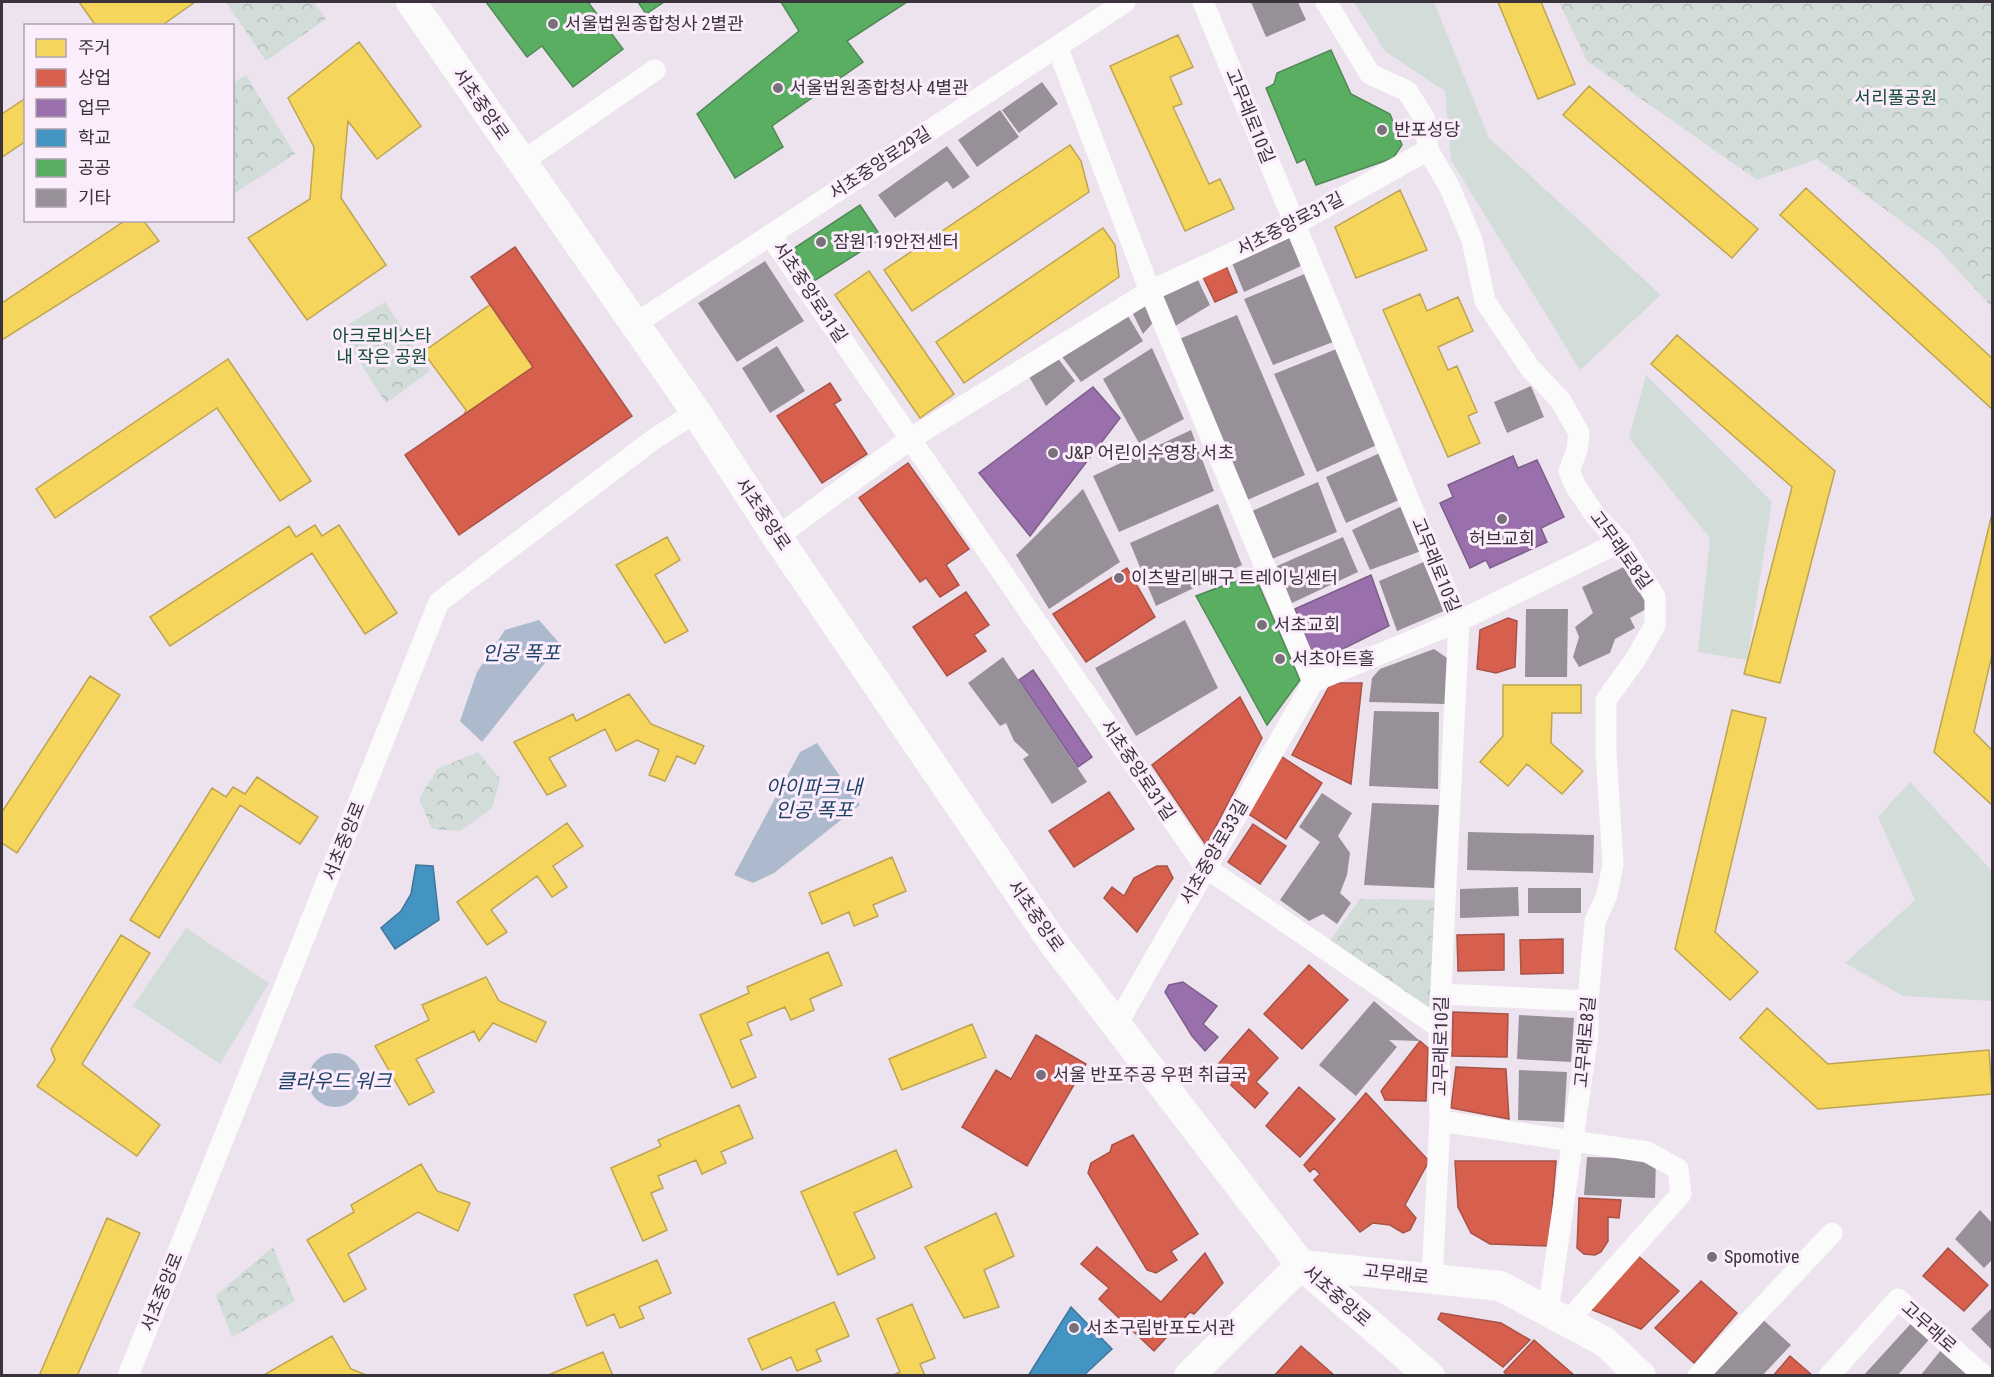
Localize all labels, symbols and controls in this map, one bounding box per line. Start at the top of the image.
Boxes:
place label: 서울법원종합청사 2별관 [565,13,744,34]
marker: 서울법원종합청사 2별관 [546,17,560,31]
legend [24,24,234,222]
text: 주거 [78,37,111,58]
street label: 서초중앙로 [449,64,514,144]
street label: 고무래로10길 [1222,65,1279,166]
text: 상업 [78,67,111,88]
place label: 서울법원종합청사 4별관 [790,77,969,98]
marker: 서울법원종합청사 4별관 [771,81,785,95]
park label: 서리풀공원 [1855,87,1937,108]
text: 업무 [78,97,111,118]
place label: 반포성당 [1394,119,1460,140]
street label: 서초중앙로29길 [825,122,935,203]
marker: 반포성당 [1375,123,1389,137]
text: 학교 [78,127,111,148]
text: 공공 [78,157,111,178]
text: 기타 [78,187,112,208]
street label: 서초중앙로31길 [1233,188,1347,260]
place label: 잠원119안전센터 [833,231,959,252]
marker: 잠원119안전센터 [814,235,828,249]
street label: 서초중앙로31길 [769,237,852,346]
park label: 아크로비스타 내 작은 공원 [332,325,432,367]
place label: J&P 어린이수영장 서초 [1065,442,1234,463]
marker: J&P 어린이수영장 서초 [1046,446,1060,460]
street label: 서초중앙로 [732,474,795,554]
street label: 고무래로8길 [1586,506,1657,593]
marker: 허브교회 [1495,512,1509,526]
street label: 고무래로10길 [1408,514,1465,615]
place label: 허브교회 [1469,528,1535,549]
place label: 이츠발리 배구 트레이닝센터 [1131,567,1338,588]
marker: 이츠발리 배구 트레이닝센터 [1112,571,1126,585]
place label: 서초교회 [1274,614,1340,635]
marker: 서초교회 [1255,618,1269,632]
water label: 인공 폭포 [482,641,562,665]
place label: 서초아트홀 [1292,648,1375,669]
marker: 서초아트홀 [1273,652,1287,666]
street label: 서초중앙로31길 [1097,715,1180,824]
water label: 아이파크 내 인공 폭포 [766,775,865,822]
street label: 서초중앙로33길 [1175,796,1252,908]
street label: 서초중앙로 [318,798,369,883]
street label: 서초중앙로 [1004,876,1069,956]
street label: 고무래로8길 [1570,995,1599,1089]
street label: 고무래로10길 [1429,996,1452,1096]
place label: 서울 반포주공 우편 취급국 [1053,1064,1248,1085]
marker: 서울 반포주공 우편 취급국 [1034,1068,1048,1082]
water label: 클라우드 워크 [277,1069,393,1093]
place label: Spomotive [1724,1246,1799,1267]
street label: 서초중앙로 [136,1249,187,1334]
marker: Spomotive [1705,1250,1719,1264]
street label: 고무래로 [1362,1260,1430,1287]
street label: 서초중앙로 [1299,1261,1375,1331]
street label: 고무래로 [1898,1297,1961,1357]
place label: 서초구립반포도서관 [1086,1317,1235,1338]
marker: 서초구립반포도서관 [1067,1321,1081,1335]

